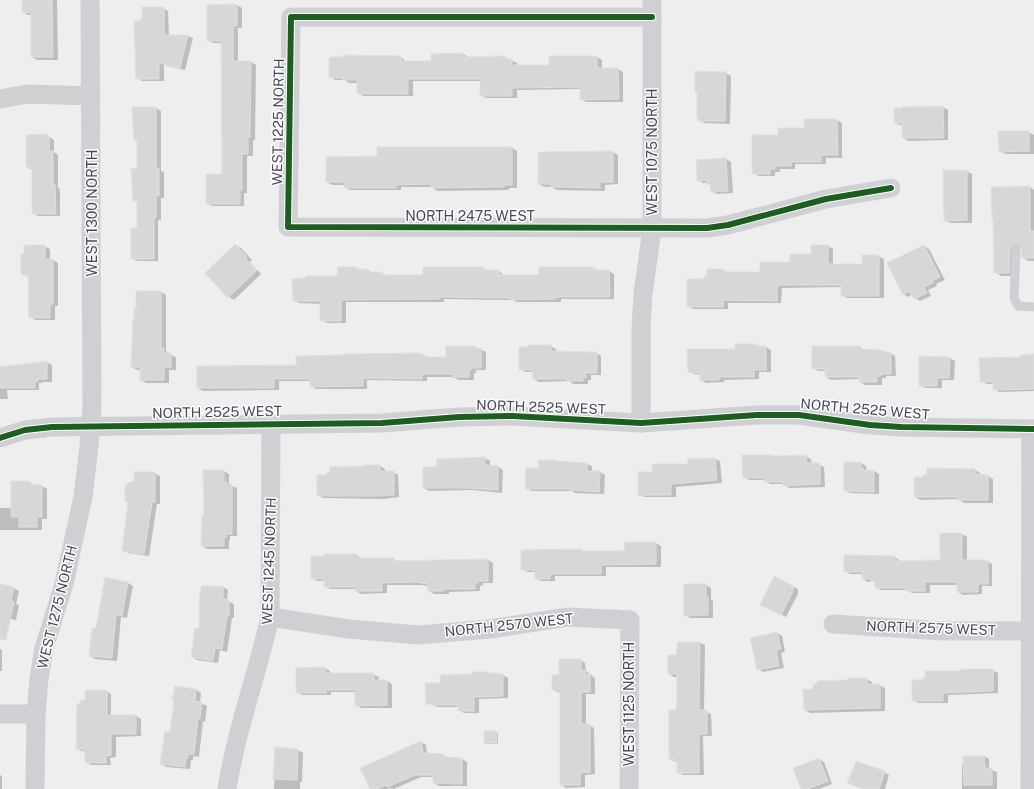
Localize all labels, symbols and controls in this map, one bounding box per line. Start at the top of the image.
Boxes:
street label: WEST 1225 NORTH [269,58,287,186]
street label: WEST 1075 NORTH [644,89,660,215]
street label: WEST 1300 NORTH [84,149,100,277]
street label: NORTH 2475 WEST [405,208,535,224]
street label: NORTH 2525 WEST [800,395,930,423]
street label: NORTH 2525 WEST [476,397,606,417]
street label: NORTH 2525 WEST [152,403,282,421]
street label: WEST 1245 NORTH [259,497,279,625]
street label: WEST 1275 NORTH [34,543,80,671]
street label: NORTH 2570 WEST [444,610,574,640]
street label: NORTH 2575 WEST [866,618,996,638]
street label: WEST 1125 NORTH [621,642,637,766]

